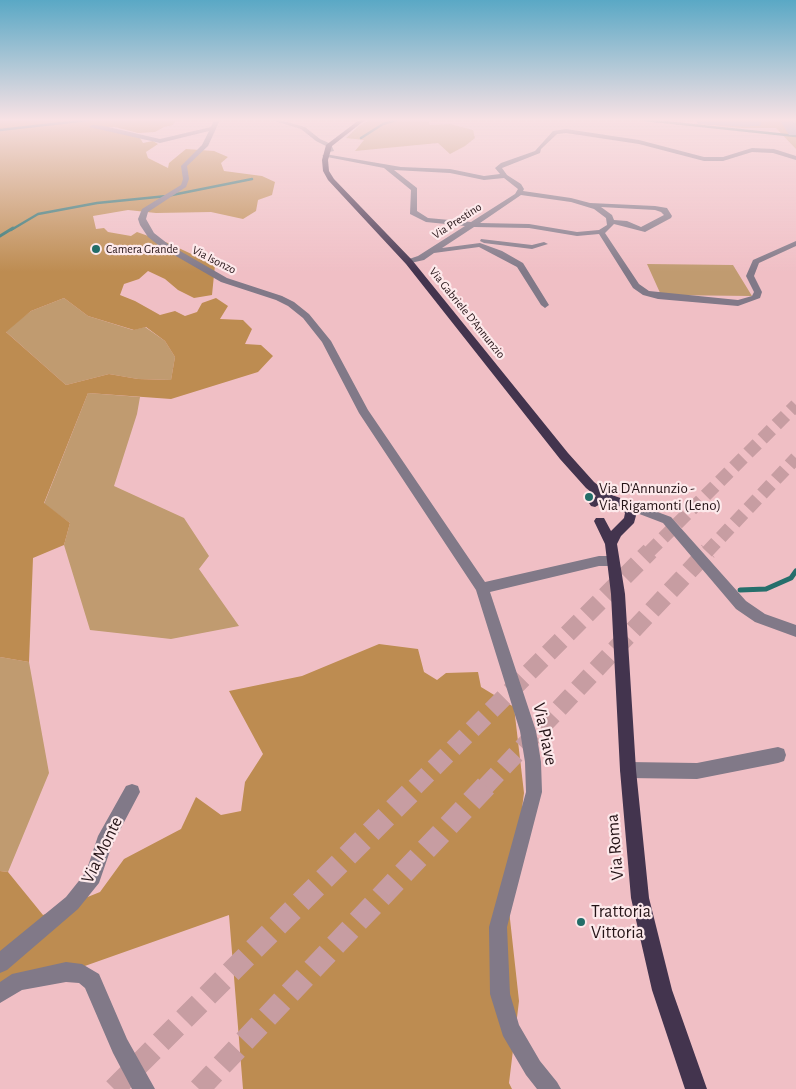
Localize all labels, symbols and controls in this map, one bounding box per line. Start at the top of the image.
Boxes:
street label: Via Prestino [430,200,484,242]
place label: Camera Grande [106,242,178,256]
marker: Camera Grande [90,243,102,255]
street label: Via Isonzo [190,243,238,277]
street label: Via Gabriele D'Annunzio [426,265,508,361]
place label: Via D'Annunzio - Via Rigamonti (Leno) [599,479,721,514]
marker: Via D'Annunzio - Via Rigamonti (Leno) [583,491,595,503]
street label: Via Piave [528,701,562,767]
street label: Via Monte [77,813,127,887]
street label: Via Roma [601,813,629,881]
place label: Trattoria Vittoria [591,901,651,944]
marker: Trattoria Vittoria [575,916,587,928]

